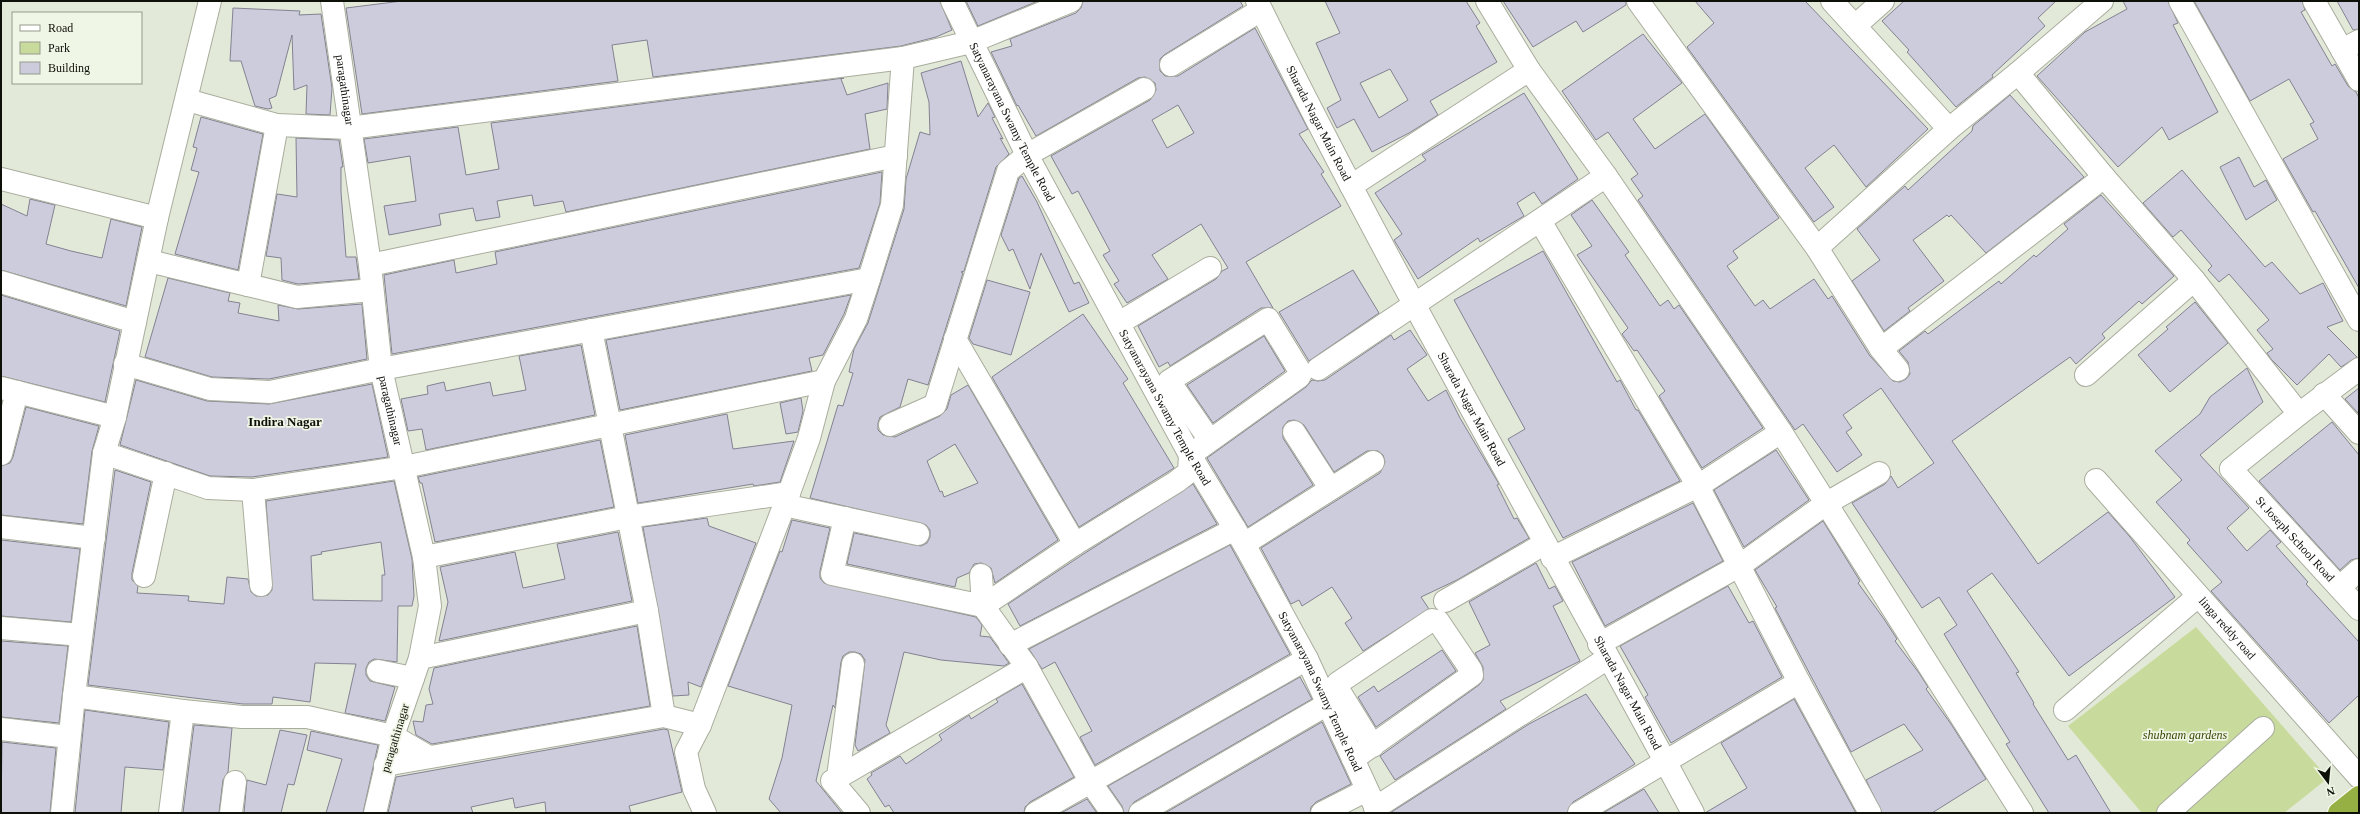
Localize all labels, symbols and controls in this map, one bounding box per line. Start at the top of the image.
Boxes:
legend [12,12,142,84]
text: Road [48,21,73,35]
street label: Satyanarayana Swamy Temple Road [966,40,1058,204]
text: Park [48,41,70,55]
street label: paragathinagar [333,54,357,126]
text: Building [48,61,90,75]
street label: Sharada Nagar Main Road [1283,63,1354,183]
street label: Satyanarayana Swamy Temple Road [1116,327,1214,488]
street label: Sharada Nagar Main Road [1435,350,1508,468]
street label: paragathinagar [376,374,405,447]
district label: Indira Nagar [248,414,322,429]
street label: St Joseph School Road [2253,494,2338,585]
street label: linga reddy road [2196,594,2259,662]
street label: Satyanarayana Swamy Temple Road [1275,609,1365,774]
street label: Sharada Nagar Main Road [1591,633,1665,752]
street label: paragathinagar [378,702,412,774]
park label: shubnam gardens [2143,728,2228,742]
north arrow [2308,762,2348,802]
text: N [2325,785,2336,798]

